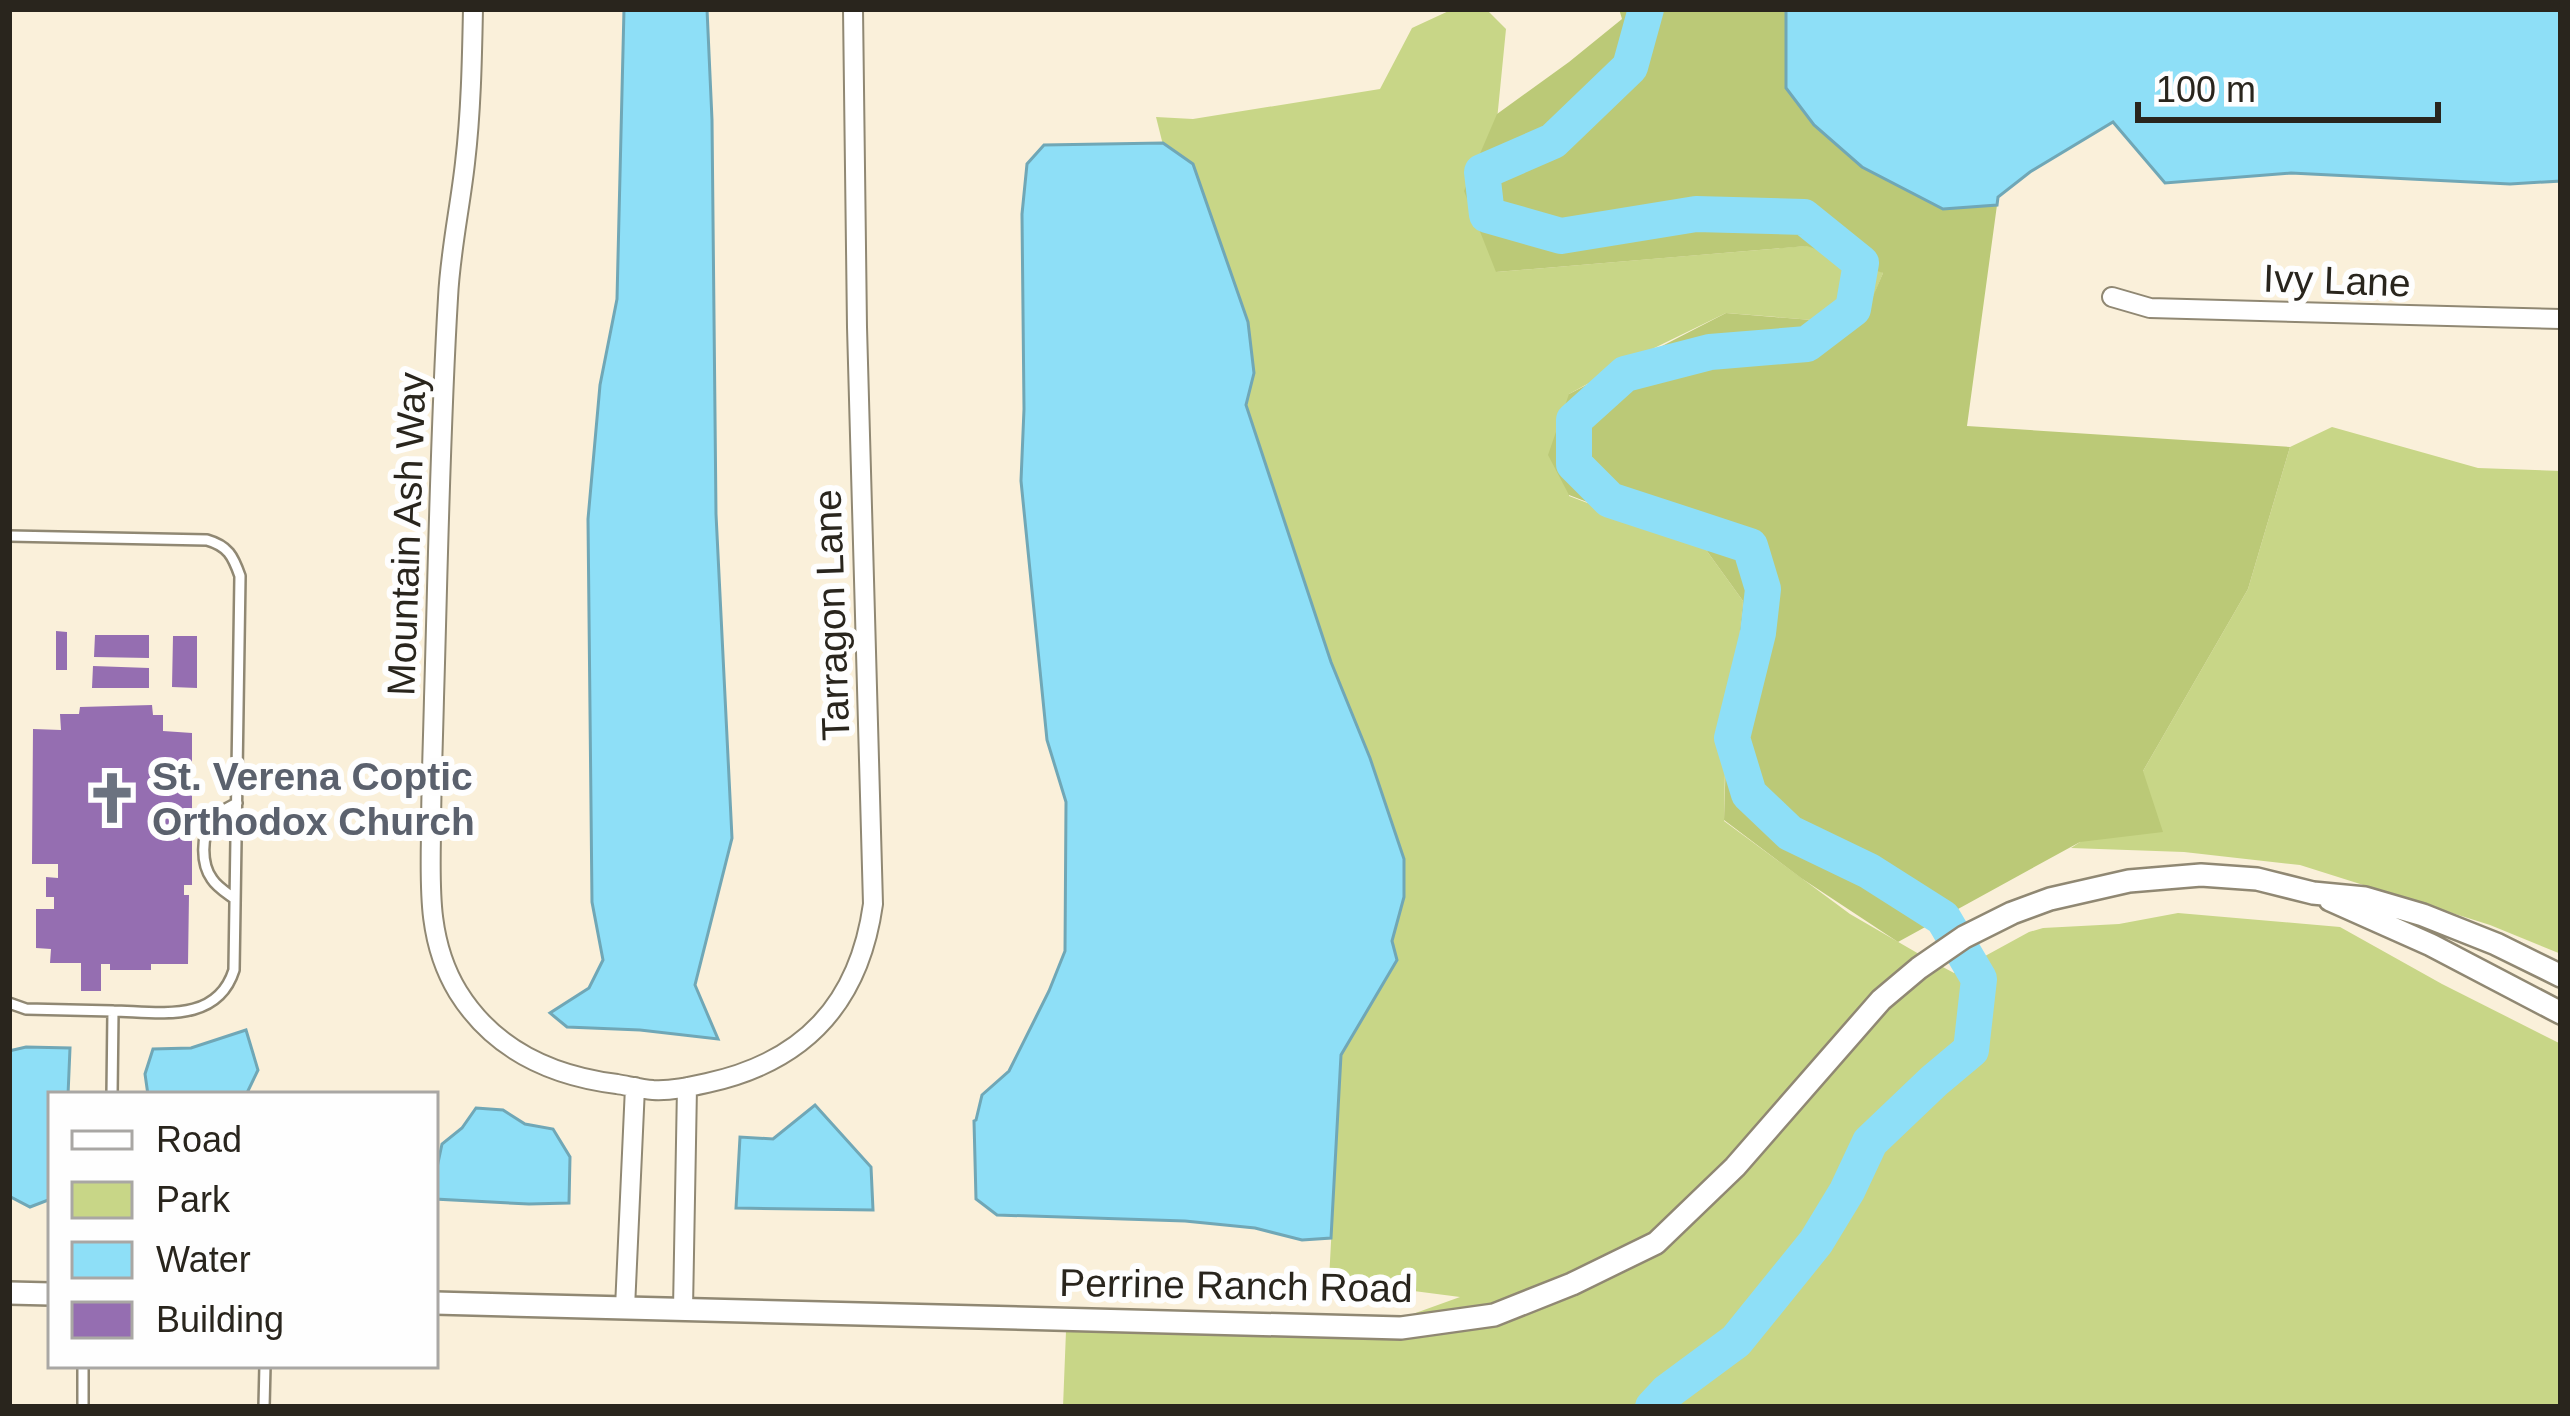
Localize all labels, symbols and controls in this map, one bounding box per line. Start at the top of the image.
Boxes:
scale bar [2138,48,2438,122]
text: 100 m [2156,69,2256,110]
street label: Ivy Lane [2263,256,2411,305]
street label: Mountain Ash Way [379,371,434,697]
street label: Tarragon Lane [806,489,857,741]
place label: St. Verena Coptic Orthodox Church [152,755,475,843]
church icon: St. Verena Coptic Orthodox Church [83,769,141,827]
legend [48,1092,438,1368]
text: Road [156,1119,242,1160]
text: Park [156,1179,231,1220]
text: Water [156,1239,251,1280]
street label: Perrine Ranch Road [1059,1261,1413,1310]
text: Building [156,1299,284,1340]

